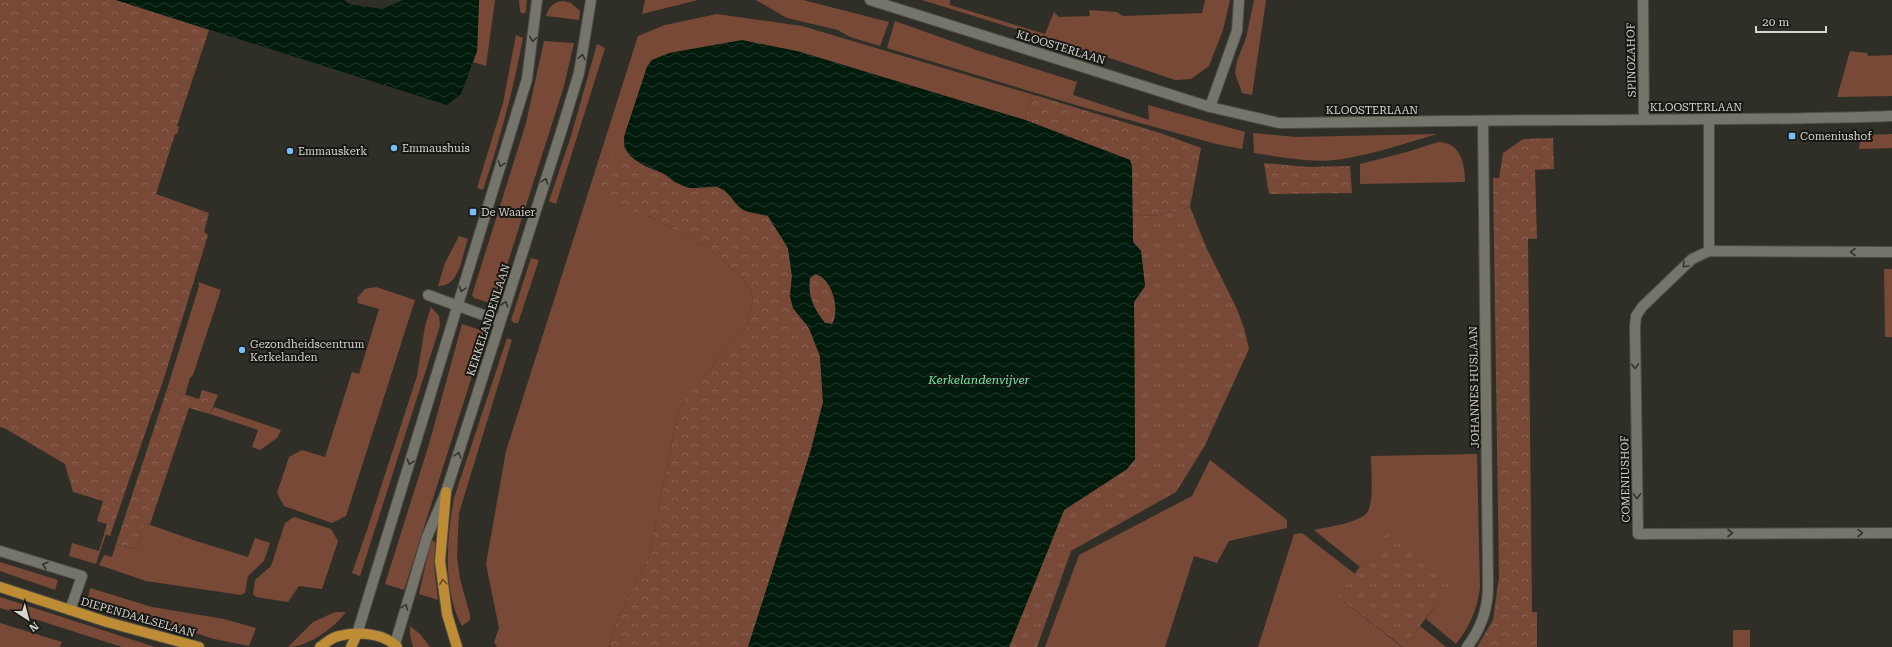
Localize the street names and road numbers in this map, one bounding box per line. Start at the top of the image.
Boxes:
street label: SPINOZAHOF [1624,22,1639,97]
street label: KLOOSTERLAAN [1015,28,1107,67]
street label: KLOOSTERLAAN [1650,101,1742,114]
street label: KLOOSTERLAAN [1326,104,1418,117]
street label: KERKELANDENLAAN [464,262,513,378]
street label: JOHANNES HUSLAAN [1467,326,1482,448]
street label: COMENIUSHOF [1618,435,1633,523]
street label: DIEPENDAALSELAAN [79,595,197,640]

